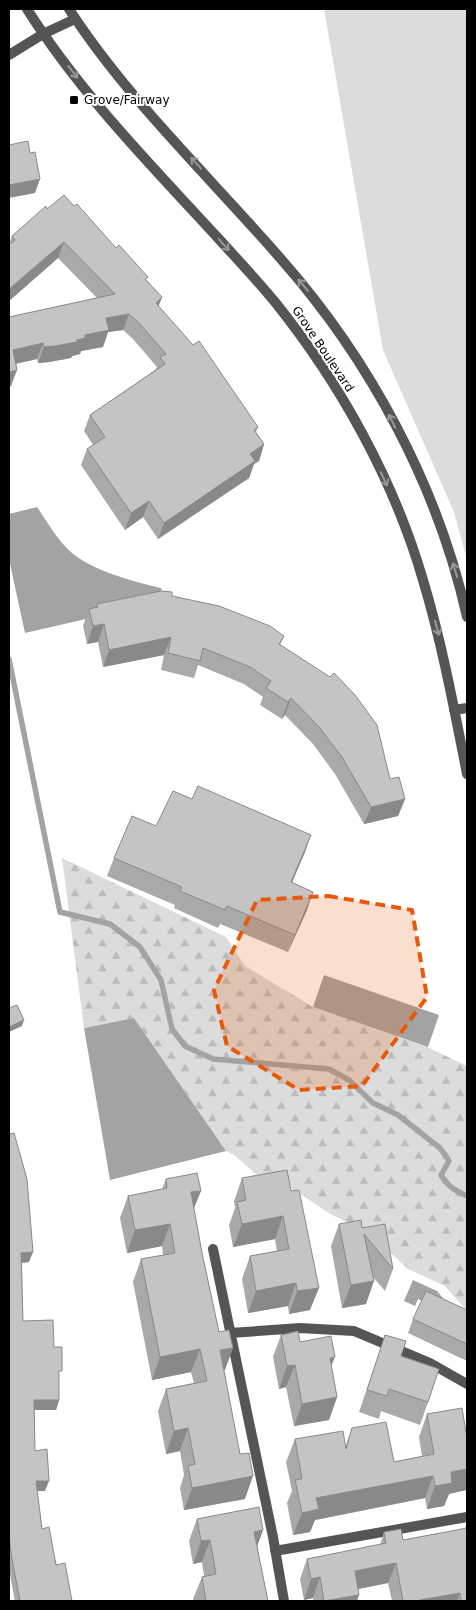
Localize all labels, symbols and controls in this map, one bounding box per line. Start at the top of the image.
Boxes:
one-way arrow [68,65,79,78]
place label: Grove/Fairway [84,93,170,107]
marker: Grove/Fairway [68,94,80,106]
one-way arrow [190,157,202,170]
one-way arrow [218,238,229,251]
one-way arrow [298,279,309,292]
street label: Grove Boulevard [289,304,357,394]
one-way arrow [387,413,397,428]
one-way arrow [379,471,389,486]
one-way arrow [449,563,459,579]
one-way arrow [432,619,442,635]

